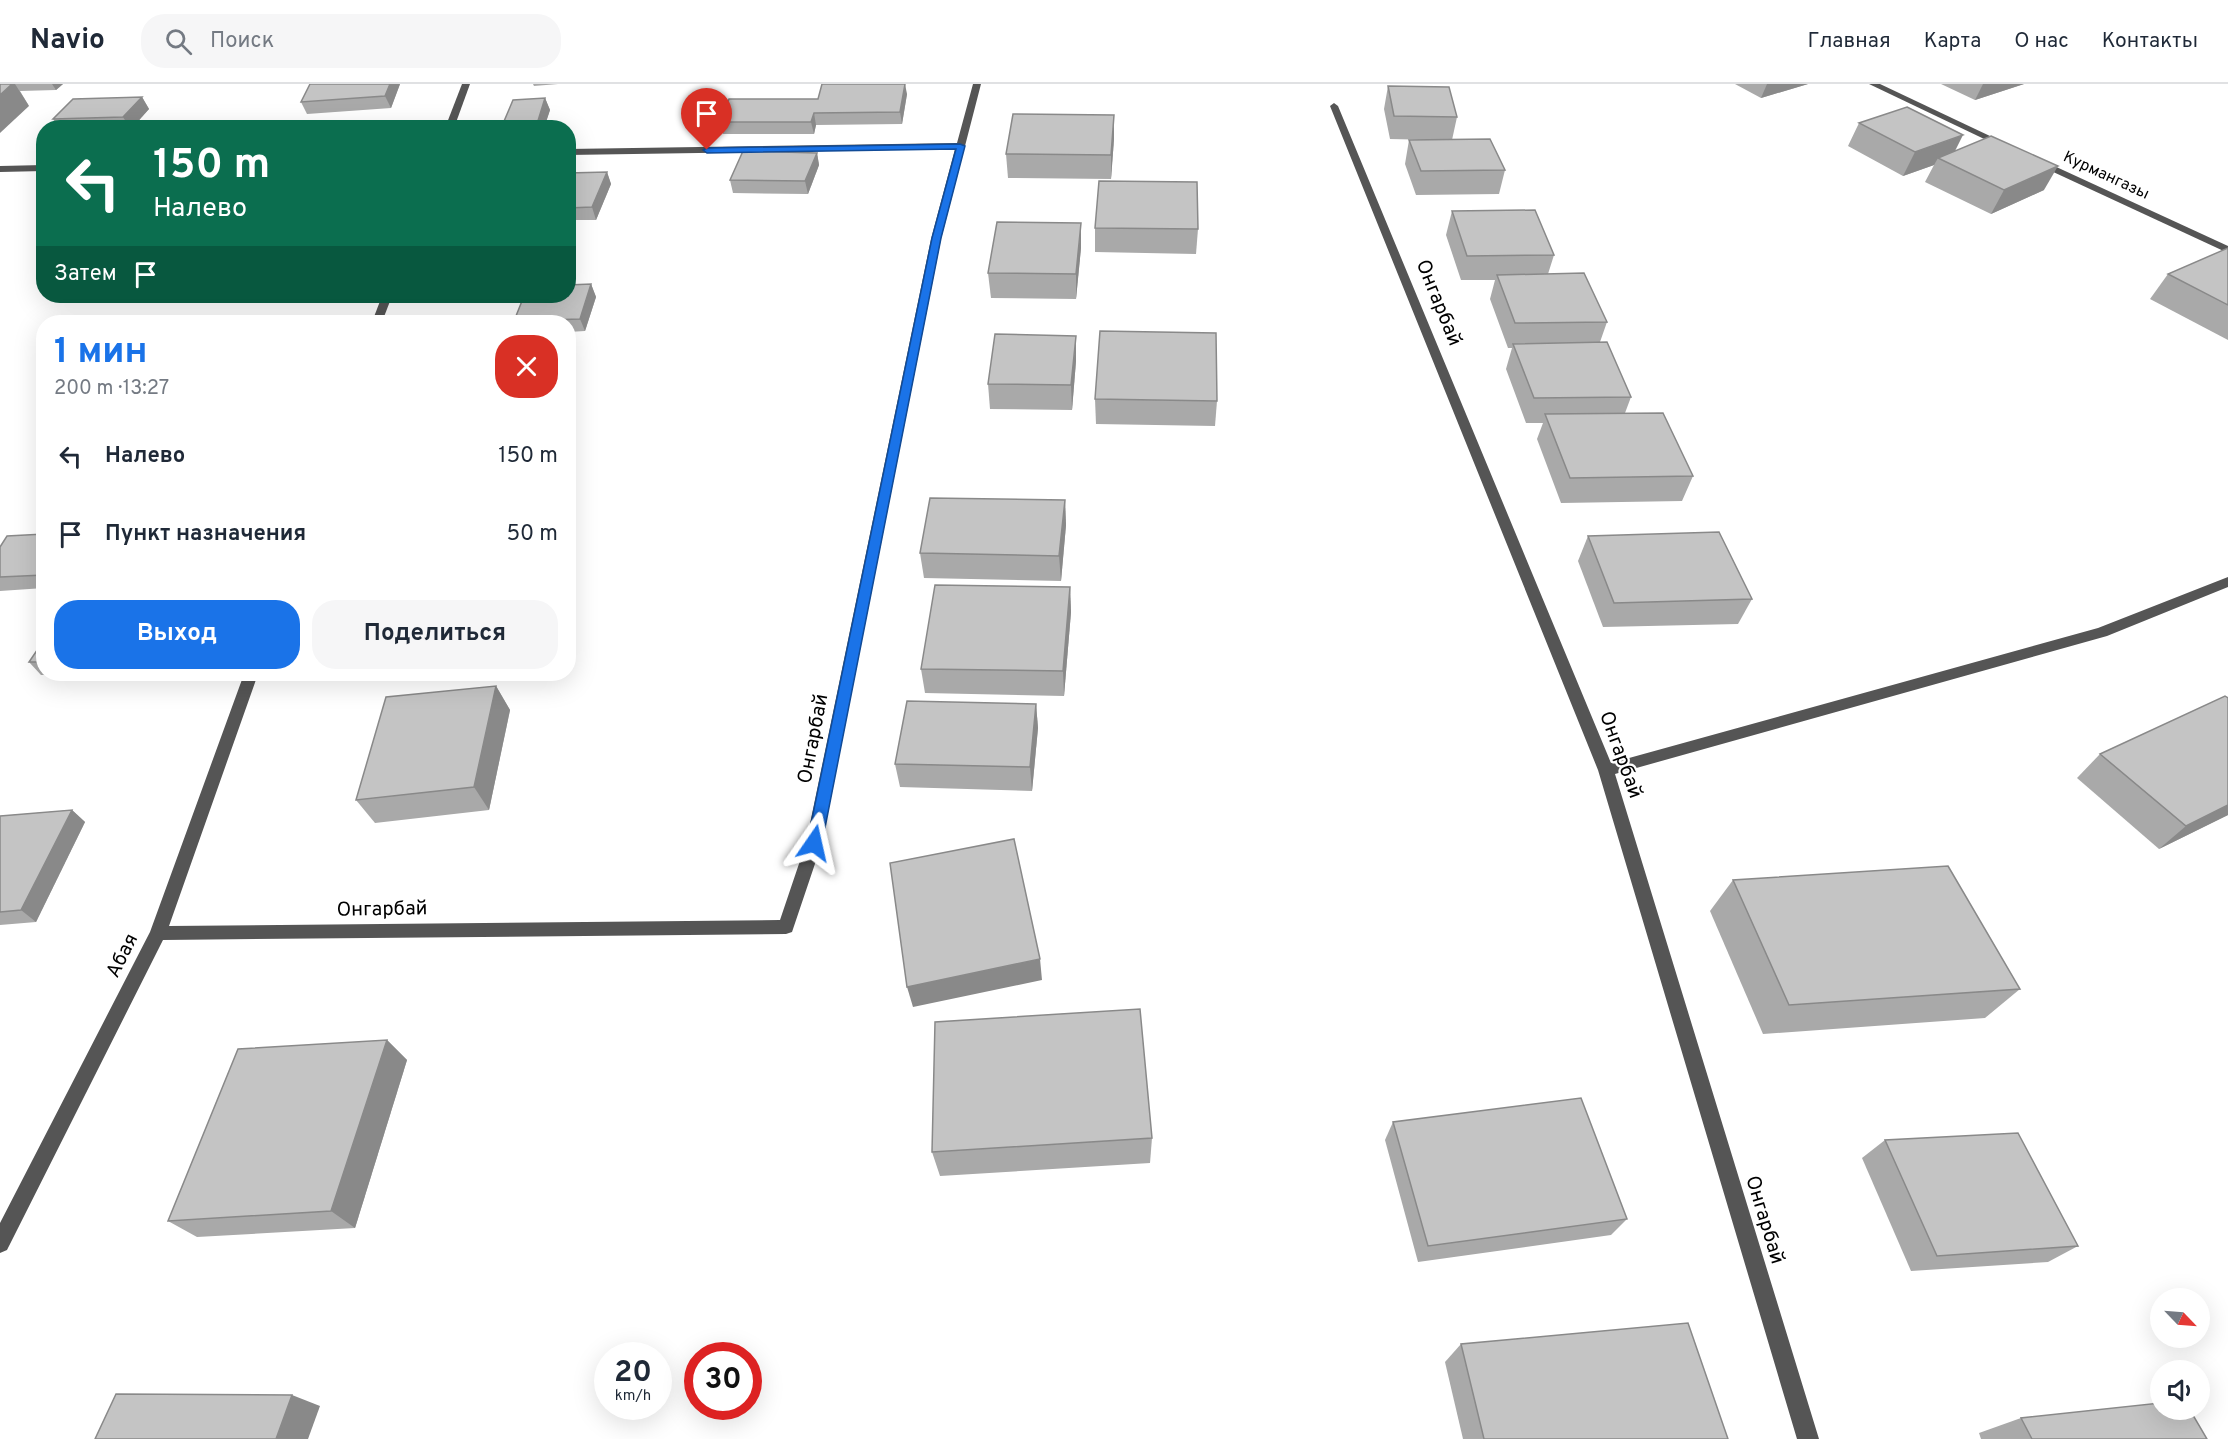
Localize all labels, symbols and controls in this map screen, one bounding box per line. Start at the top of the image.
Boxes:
search box [141,14,561,68]
text: Navio [30,23,105,59]
icon: search [162,25,195,58]
text: Поиск [210,28,274,55]
text: Главная [1807,28,1891,55]
text: Карта [1924,28,1981,55]
text: О нас [2014,28,2069,55]
text: Контакты [2102,28,2198,55]
pin [681,88,732,150]
icon: arrive [690,97,723,130]
text: 150 m [153,140,270,193]
icon: left [54,144,132,222]
street label: Курмангазы [2060,147,2152,205]
text: Налево [153,192,247,226]
street label: Онгарбай [1409,256,1467,350]
icon: arrive [129,258,162,291]
text: Затем [54,261,117,288]
text: 1 мин [54,330,148,376]
button: close [495,335,558,398]
text: 200 m · 13:27 [54,376,169,402]
icon: left [54,440,87,473]
text: Налево [105,443,185,470]
text: 150 m [498,443,558,470]
icon: arrive [54,518,87,551]
text: Пункт назначения [105,521,306,548]
text: 50 m [506,521,558,548]
button: Выход [54,600,300,669]
button: Поделиться [312,600,558,669]
street label: Онгарбай [793,692,835,786]
street label: Онгарбай [1592,708,1648,802]
position arrow [782,811,846,875]
street label: Онгарбай [336,896,428,924]
street label: Абая [101,929,145,983]
street label: Онгарбай [1738,1173,1790,1267]
north arrow [2150,1288,2210,1348]
map controls [2150,1288,2210,1420]
speed limit sign: 30 [684,1342,762,1420]
text: 20 [614,1355,652,1392]
button: sound [2150,1360,2210,1420]
text: km/h [615,1387,651,1406]

